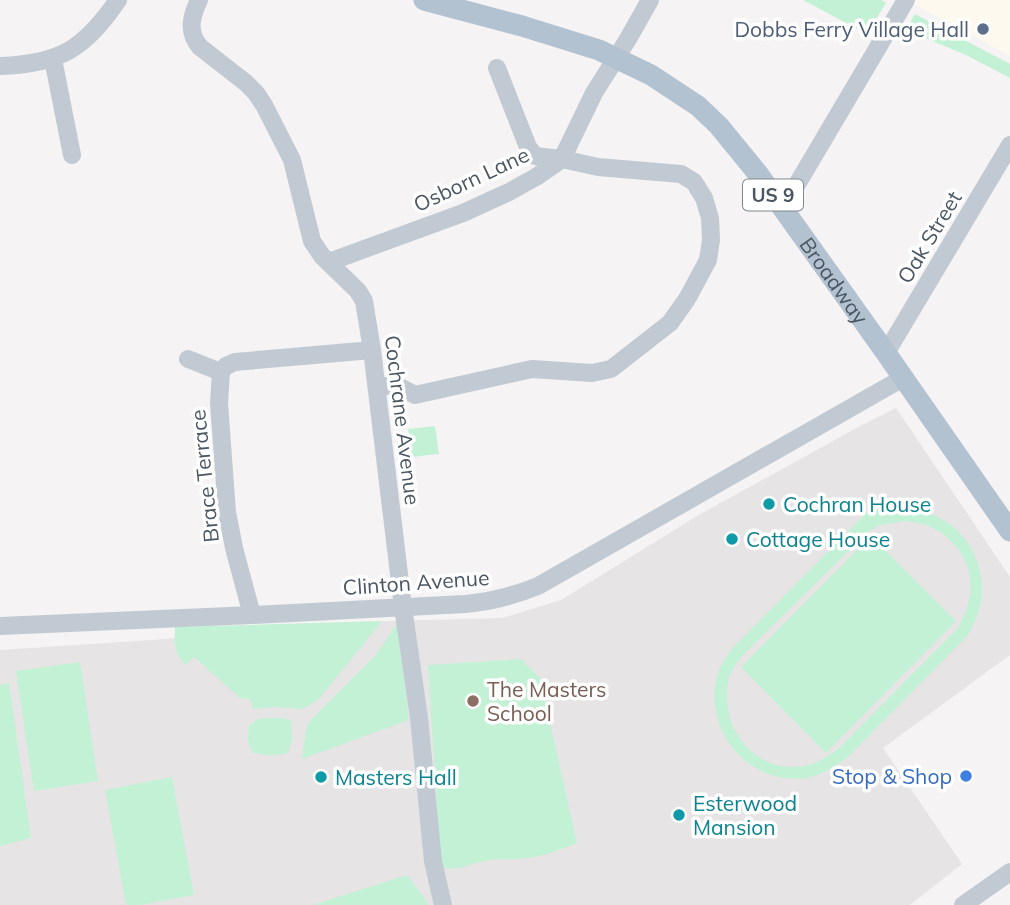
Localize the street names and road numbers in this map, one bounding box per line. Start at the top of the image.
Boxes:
street label: Osborn Lane [409,141,533,217]
road number: US 9 [743,180,803,210]
street label: Oak Street [891,186,967,288]
street label: Broadway [795,232,874,329]
street label: Cochrane Avenue [380,334,426,506]
street label: Brace Terrace [184,408,224,544]
street label: Clinton Avenue [342,564,490,600]

